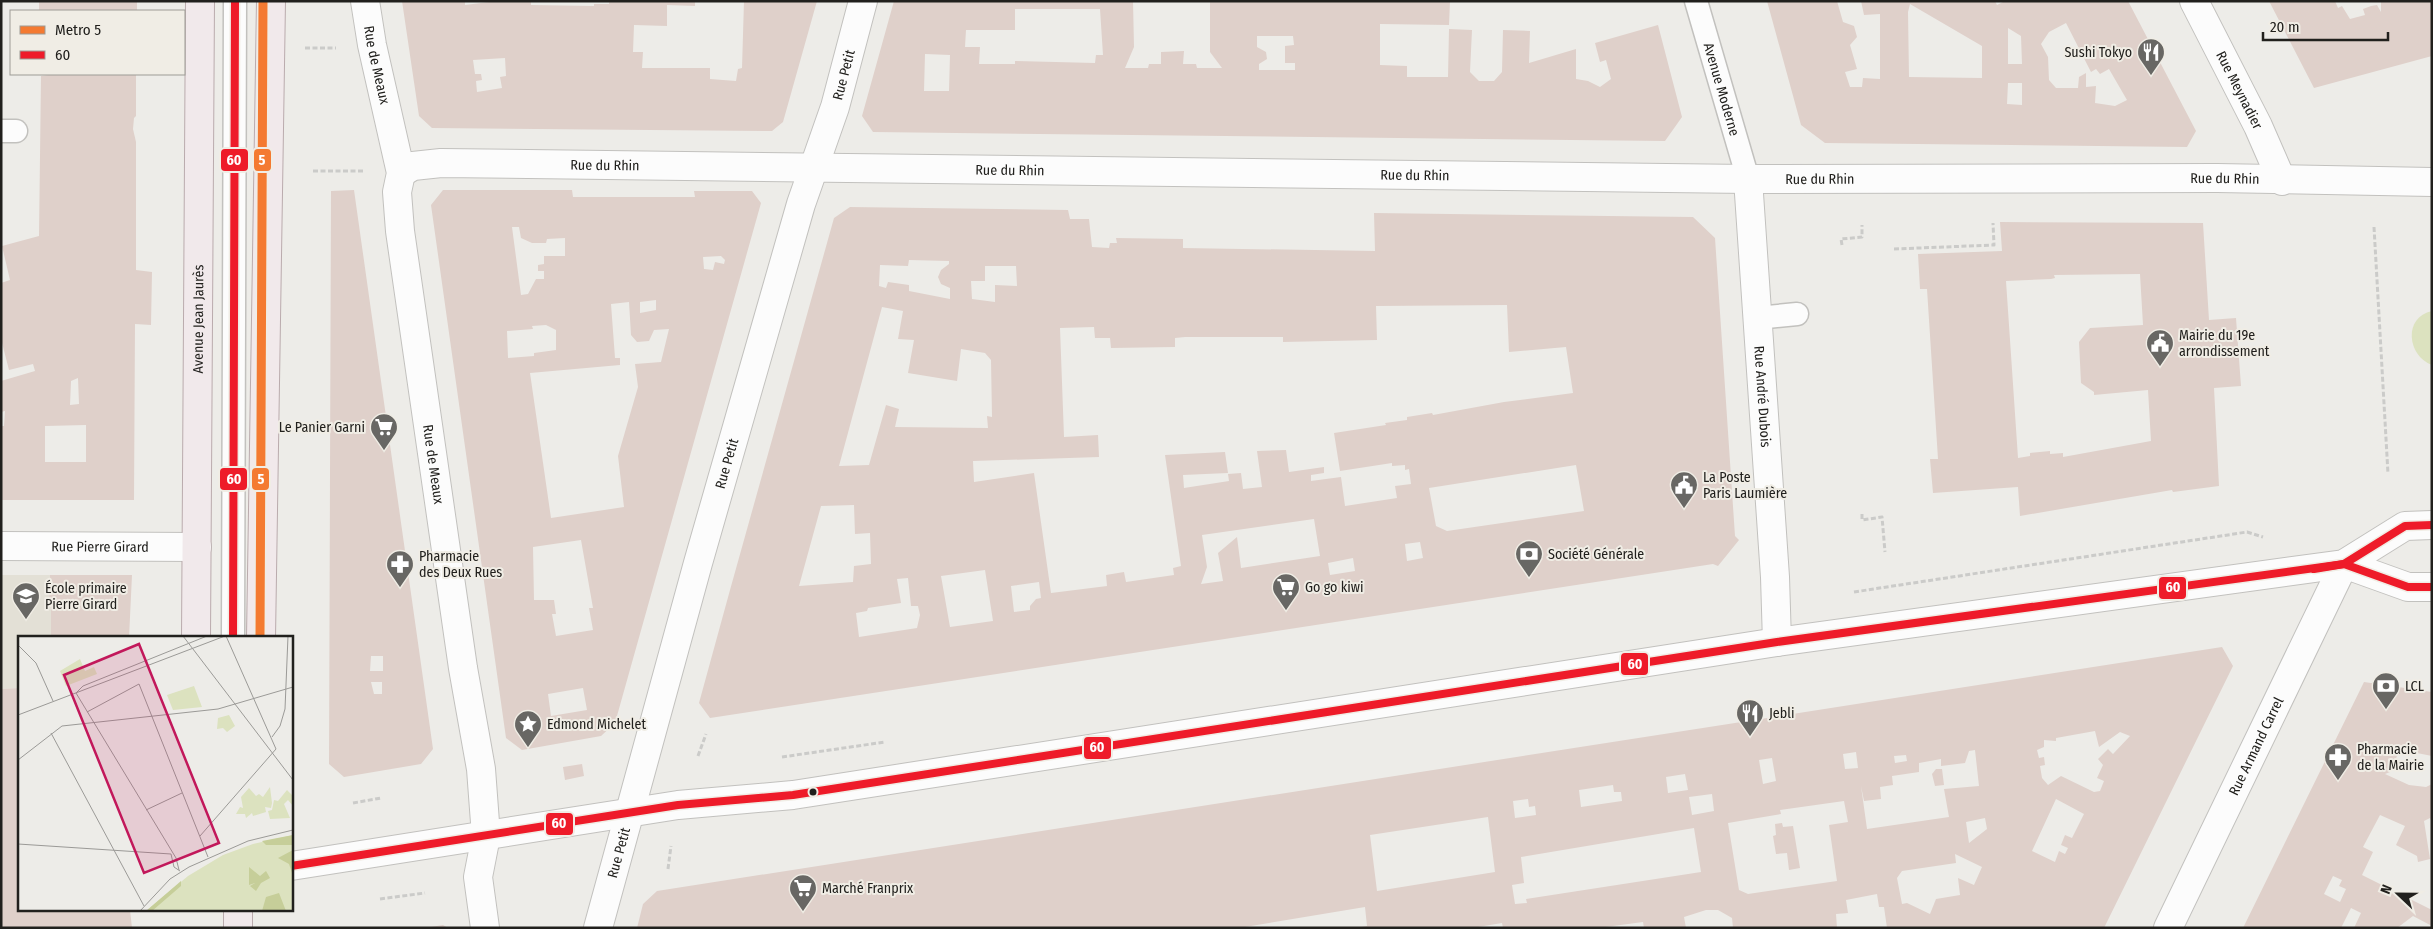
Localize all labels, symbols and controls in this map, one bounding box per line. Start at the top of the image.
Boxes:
legend [10,10,185,75]
scale bar [2263,10,2388,42]
text: 20 m [2270,18,2300,36]
text: Metro 5 [55,21,101,39]
street label: Rue de Meaux [360,24,393,107]
restaurant icon: Sushi Tokyo [2136,37,2166,76]
street label: Avenue Moderne [1700,41,1743,138]
place label: Sushi Tokyo [2064,44,2132,61]
text: 60 [55,46,70,64]
street label: Rue Petit [829,47,859,102]
street label: Rue Meynadier [2212,48,2266,132]
line badge: 60 [220,148,249,172]
line badge: 5 [253,148,272,172]
text: 60 [227,152,242,169]
text: 5 [259,152,266,169]
street label: Rue du Rhin [570,157,640,174]
street label: Rue du Rhin [975,162,1045,179]
street label: Rue du Rhin [1380,166,1450,184]
street label: Rue du Rhin [2190,170,2260,188]
street label: Rue du Rhin [1785,171,1855,188]
street label: Avenue Jean Jaurès [190,264,207,374]
place label: Mairie du 19e arrondissement [2179,327,2270,360]
public building icon: Mairie du 19e arrondissement [2145,328,2175,367]
street label: Rue André Dubois [1750,345,1774,448]
supermarket icon: Le Panier Garni [369,412,399,451]
place label: Le Panier Garni [279,419,365,436]
street label: Rue de Meaux [419,424,447,506]
street label: Rue Petit [712,436,742,491]
line badge: 60 [219,467,248,491]
line badge: 5 [251,467,270,491]
place label: La Poste Paris Laumière [1703,469,1787,502]
public building icon: La Poste Paris Laumière [1669,470,1699,509]
text: 60 [227,471,242,488]
text: 5 [258,471,265,488]
street label: Rue Pierre Girard [51,538,149,556]
bank icon: Société Générale [1514,539,1544,578]
place label: Société Générale [1548,546,1644,563]
place label: Pharmacie des Deux Rues [419,548,502,581]
pharmacy icon: Pharmacie des Deux Rues [385,549,415,588]
supermarket icon: Go go kiwi [1271,572,1301,611]
line badge: 60 [2158,576,2187,600]
place label: École primaire Pierre Girard [45,579,127,613]
place label: Go go kiwi [1305,579,1363,596]
text: 60 [2166,579,2181,596]
school or university icon: École primaire Pierre Girard [11,581,41,620]
inset map [18,636,292,912]
line badge: 60 [1620,652,1649,676]
text: 60 [1628,656,1643,673]
bank icon: LCL [2371,671,2401,710]
place label: LCL [2405,678,2424,695]
street label: Rue Armand Carrel [2225,694,2287,798]
restaurant icon: Jebli [1735,698,1765,737]
place label: Jebli [1769,705,1794,722]
place icon: Edmond Michelet [513,709,543,748]
place label: Edmond Michelet [547,716,646,733]
line badge: 60 [1083,736,1112,760]
text: 60 [1090,739,1105,756]
place label: Pharmacie de la Mairie [2357,741,2424,774]
pharmacy icon: Pharmacie de la Mairie [2323,742,2353,781]
unlabelled marker [808,787,818,797]
line badge: 60 [545,812,574,836]
text: 60 [552,815,567,832]
street label: Rue Petit [604,825,634,880]
north arrow [2373,869,2423,919]
supermarket icon: Marché Franprix [788,873,818,912]
place label: Marché Franprix [822,880,914,897]
text: N [2377,882,2396,896]

